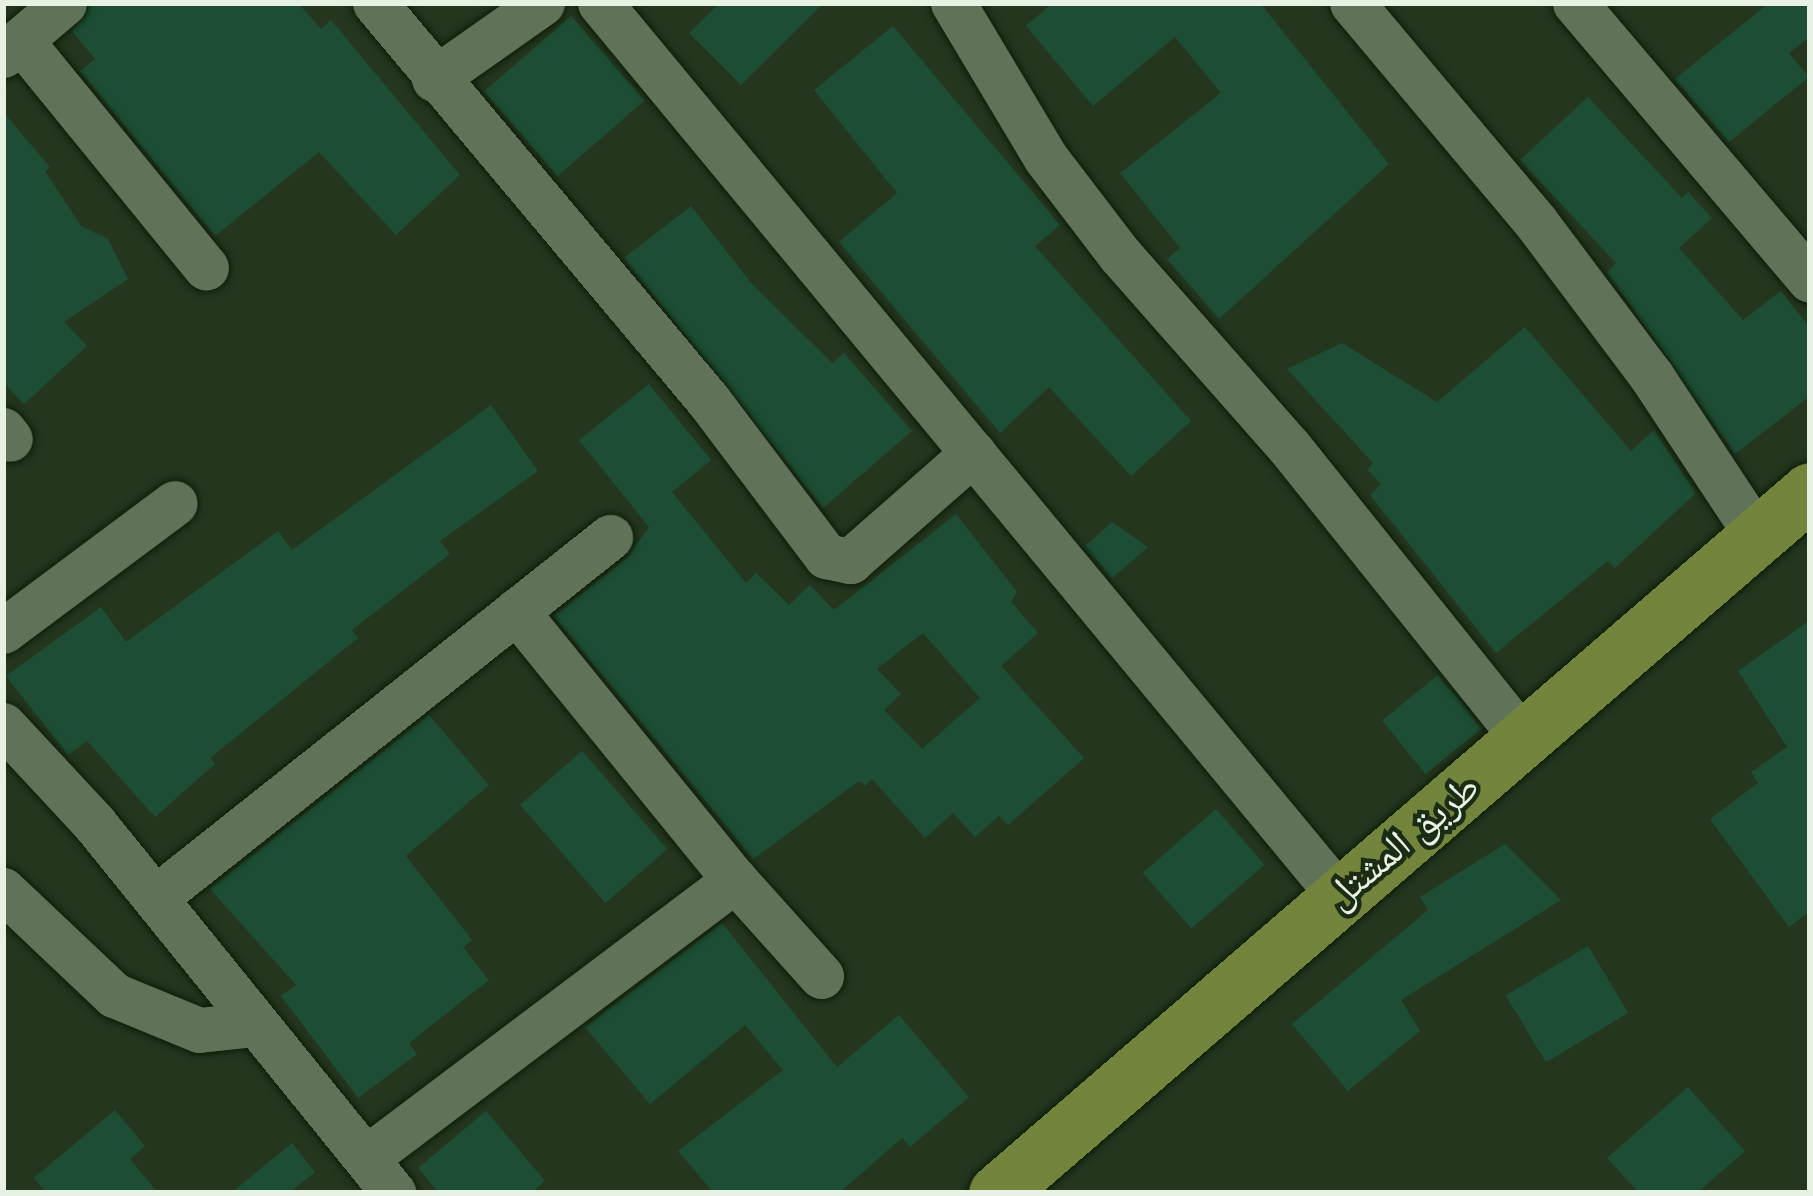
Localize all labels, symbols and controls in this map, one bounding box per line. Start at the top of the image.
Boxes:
street label: طريق المشتل [1316,764,1490,920]

